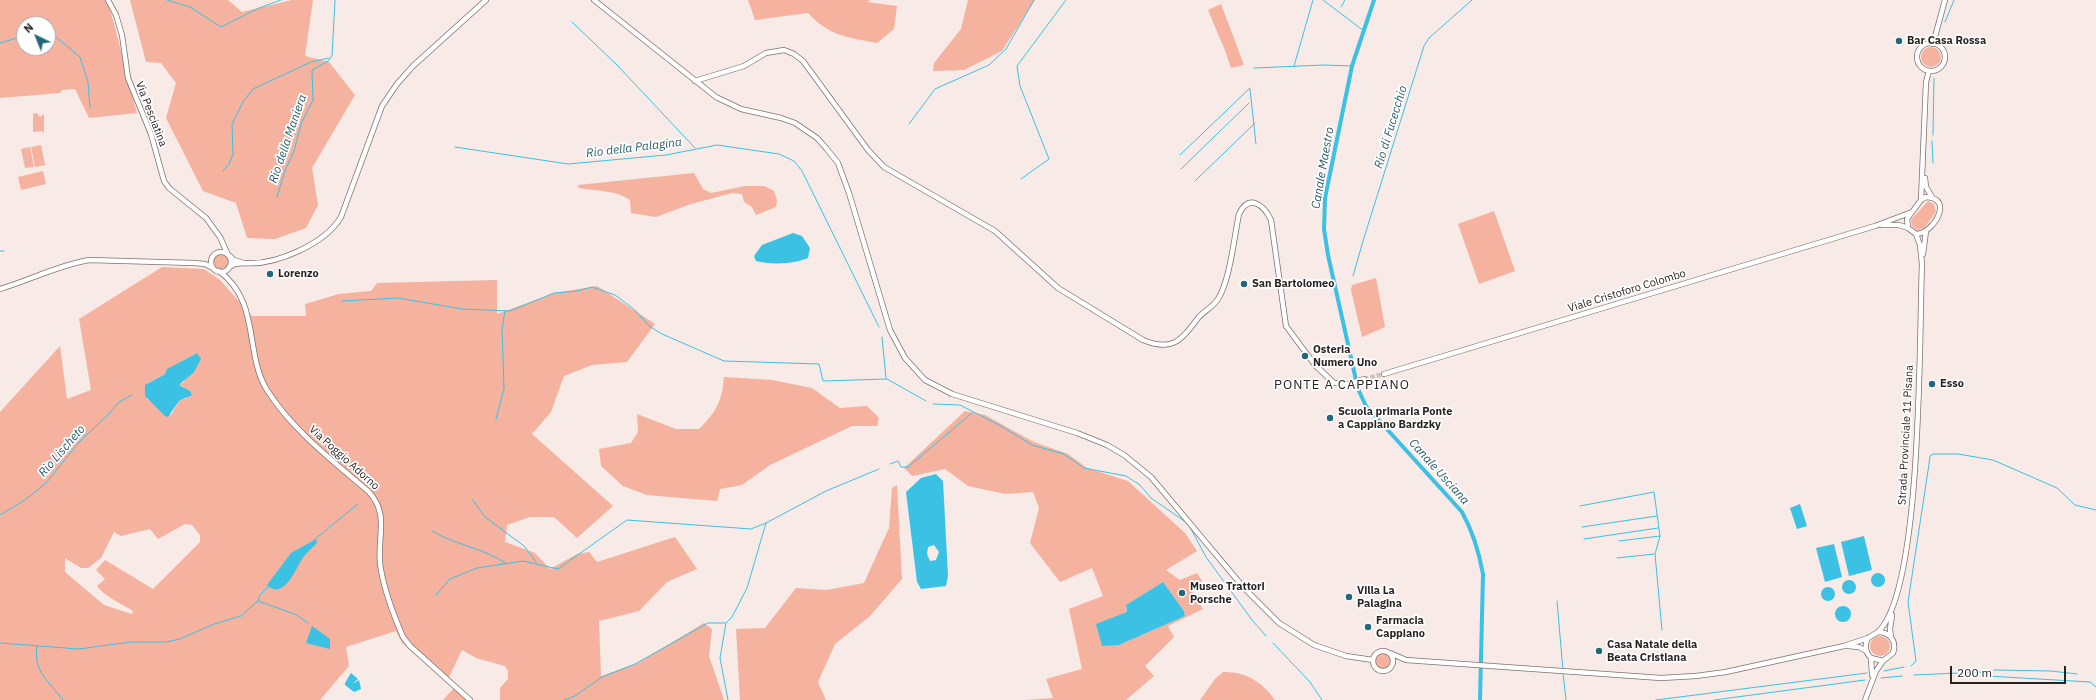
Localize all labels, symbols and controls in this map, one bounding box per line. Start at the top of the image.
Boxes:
north arrow [16,16,56,56]
text: N [21,20,36,36]
place label: Bar Casa Rossa [1907,34,1986,48]
marker: Bar Casa Rossa [1894,36,1904,46]
street label: Via Pesciatina [133,80,169,148]
water label: Rio di Fucecchio [1372,84,1410,170]
water label: Rio della Maniera [266,93,310,185]
water label: Canale Maestro [1309,126,1337,210]
water label: Rio della Palagina [585,135,683,161]
place label: Lorenzo [278,267,319,281]
street label: Viale Cristoforo Colombo [1567,267,1687,315]
marker: Lorenzo [265,269,275,279]
place label: San Bartolomeo [1252,277,1334,291]
marker: San Bartolomeo [1239,279,1249,289]
place label: Osteria Numero Uno [1313,343,1377,369]
marker: Osteria Numero Uno [1300,351,1310,361]
street label: Strada Provinciale 11 Pisana [1896,365,1916,505]
district label: PONTE A CAPPIANO [1274,377,1410,393]
place label: Esso [1940,377,1964,391]
marker: Esso [1927,379,1937,389]
place label: Scuola primaria Ponte a Cappiano Bardzky [1338,405,1452,431]
marker: Scuola primaria Ponte a Cappiano Bardzky [1325,413,1335,423]
water label: Rio Lischeto [36,422,88,480]
street label: Via Poggio Adorno [306,423,382,493]
water label: Canale Usciana [1406,436,1472,508]
place label: Museo Trattori Porsche [1190,580,1265,606]
place label: Villa La Palagina [1357,584,1402,610]
marker: Museo Trattori Porsche [1177,588,1187,598]
marker: Villa La Palagina [1344,592,1354,602]
place label: Farmacia Cappiano [1376,614,1425,640]
marker: Farmacia Cappiano [1363,622,1373,632]
place label: Casa Natale della Beata Cristiana [1607,638,1697,664]
marker: Casa Natale della Beata Cristiana [1594,646,1604,656]
scale bar [1952,658,2068,684]
text: 200 m [1957,665,1992,680]

